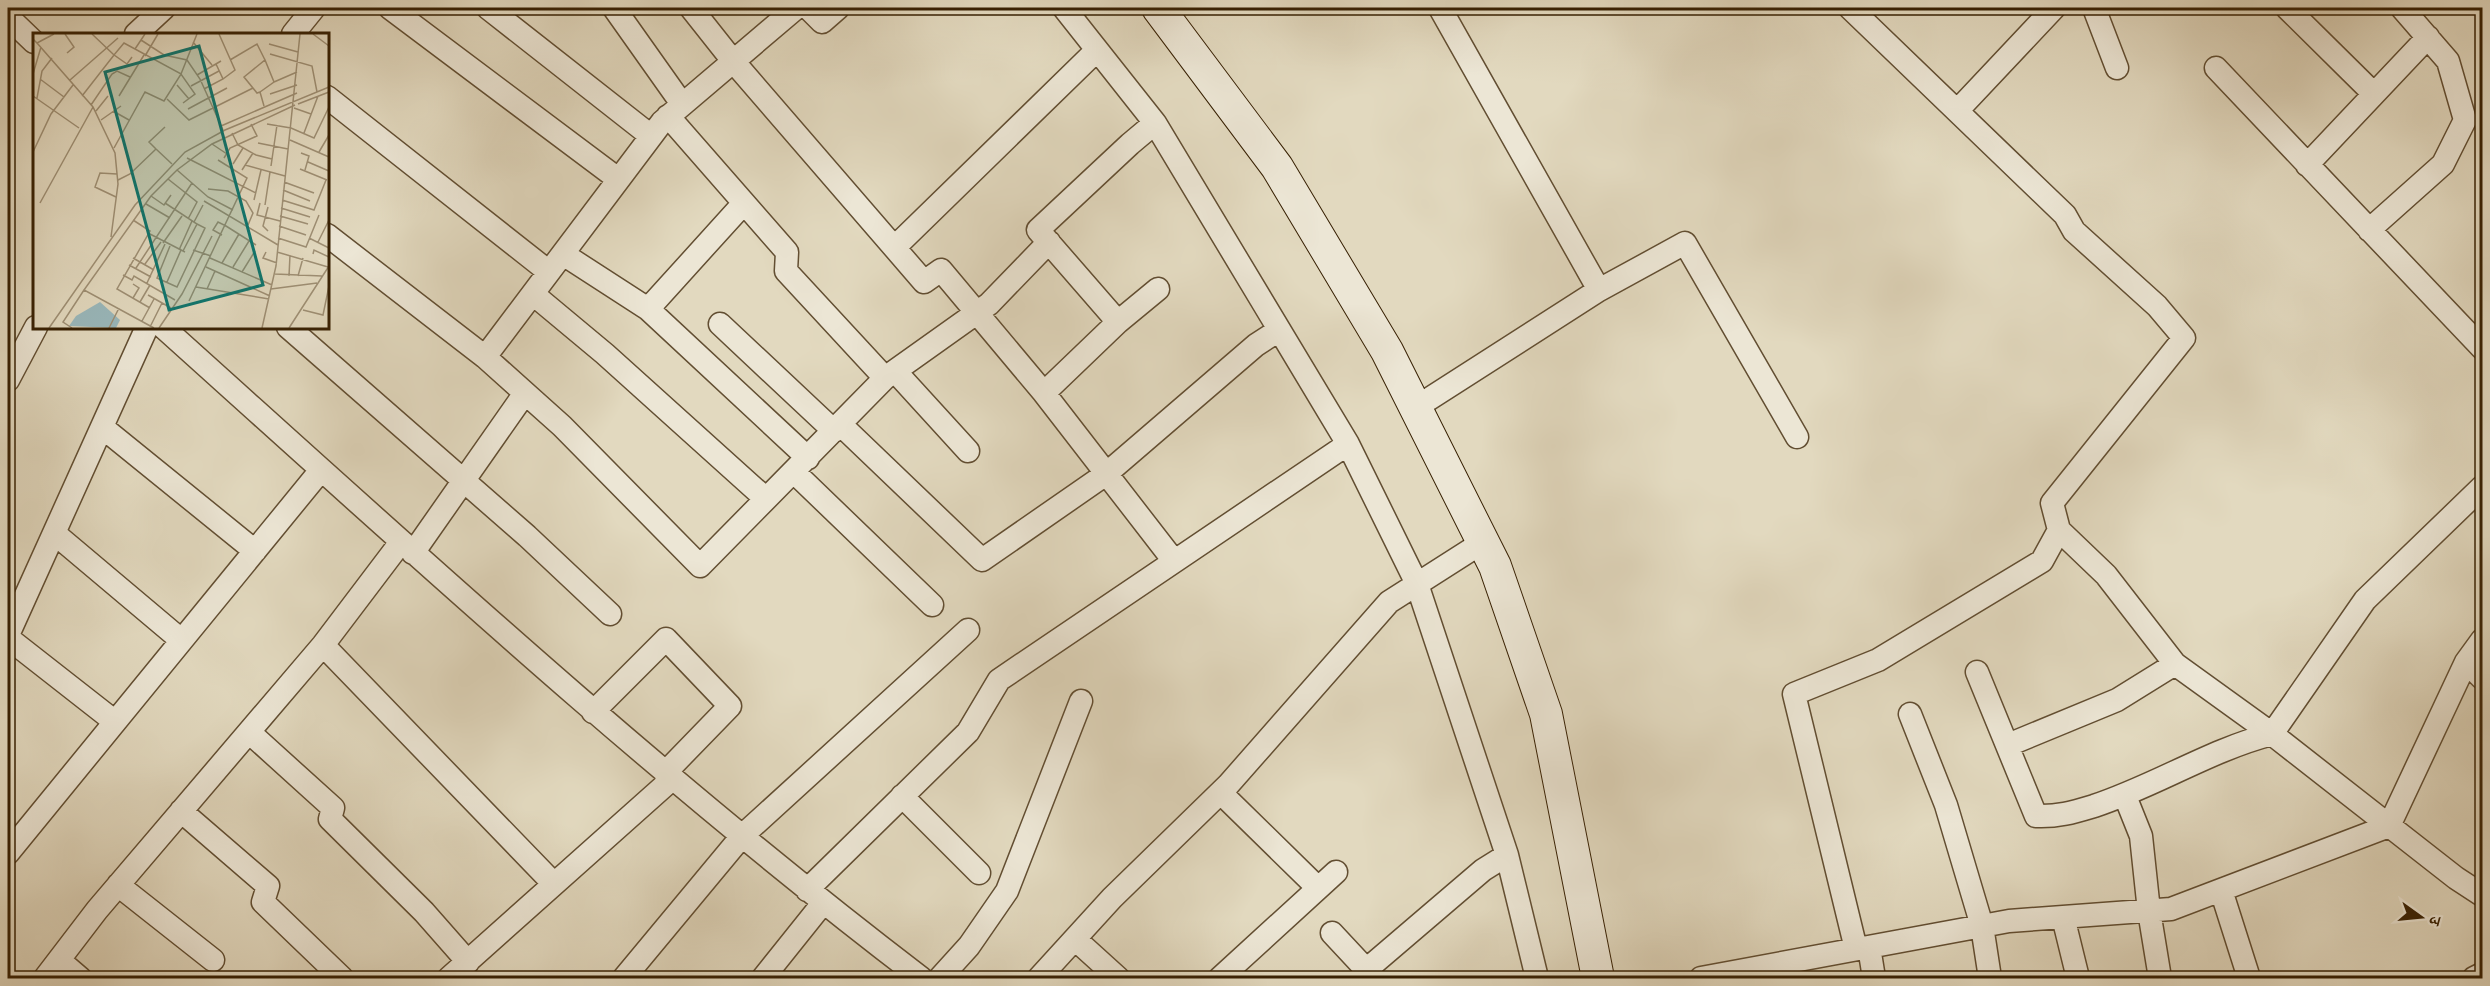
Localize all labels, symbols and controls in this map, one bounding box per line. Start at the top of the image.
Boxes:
inset map [33,33,328,328]
north arrow [2391,887,2451,947]
text: उ [2423,913,2445,929]

